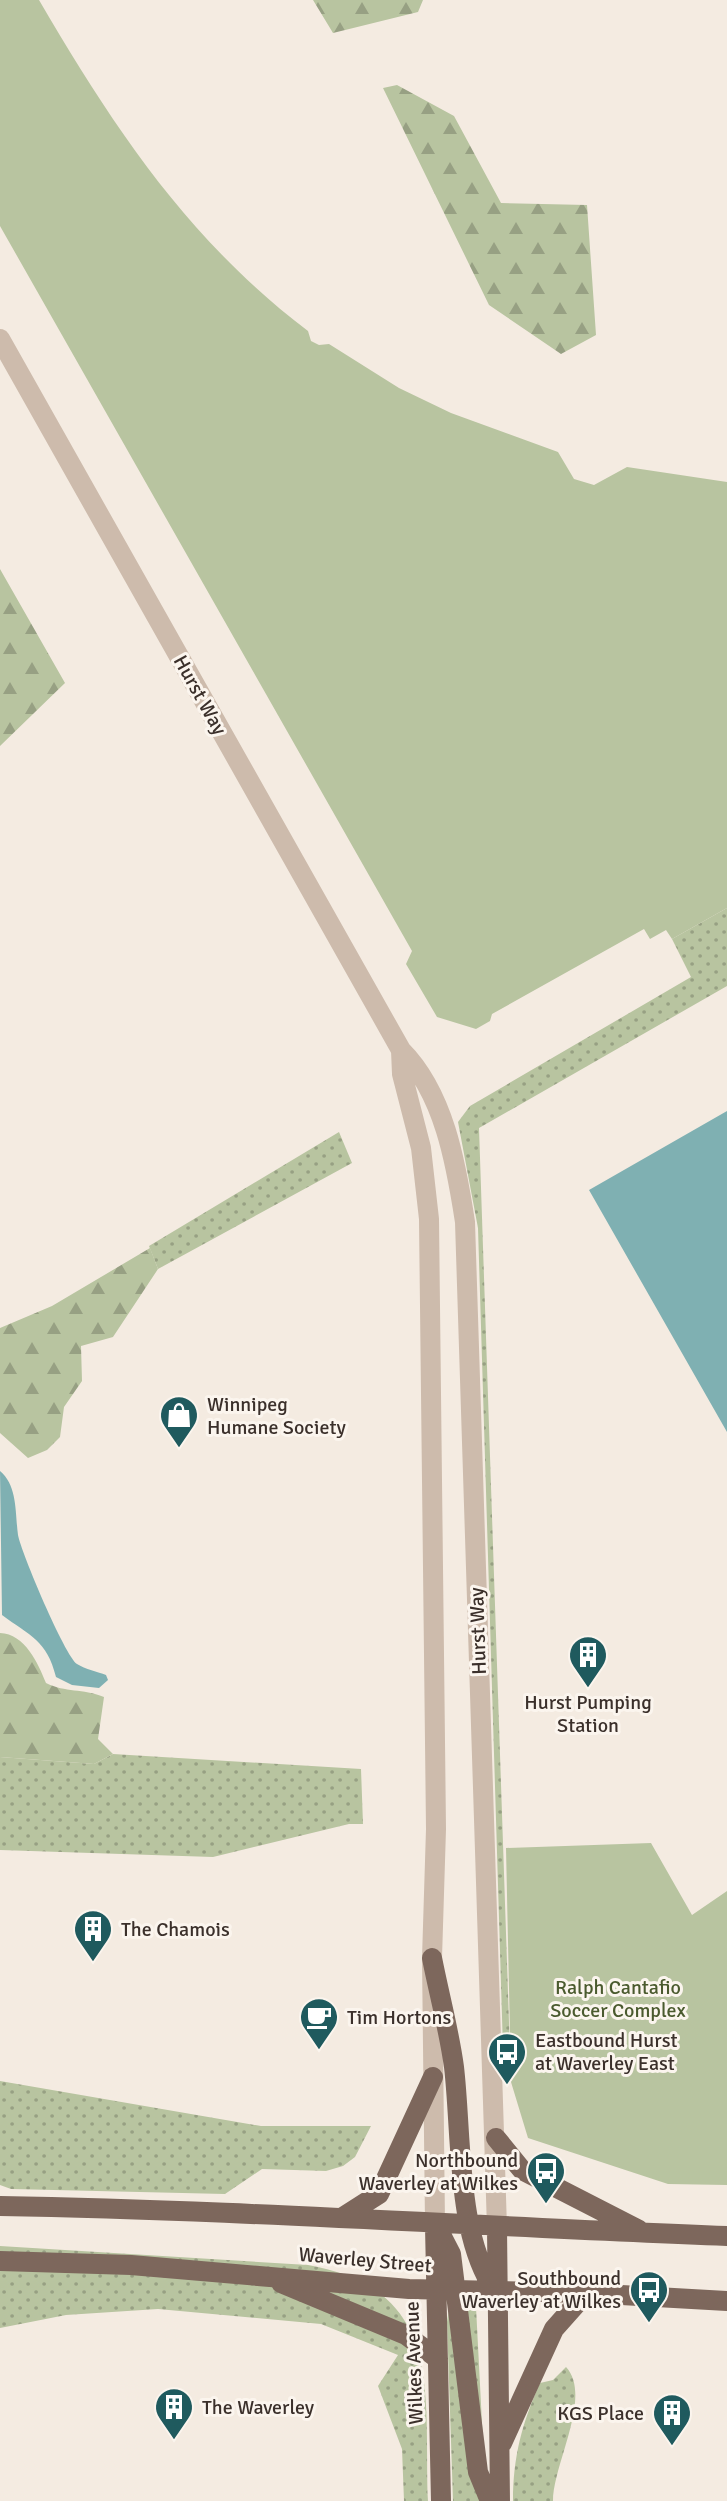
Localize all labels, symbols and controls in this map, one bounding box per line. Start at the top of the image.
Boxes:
street label: Hurst Way [168,651,232,740]
place label: Winnipeg Humane Society [207,1392,346,1440]
shop icon: Winnipeg Humane Society [158,1394,200,1449]
street label: Hurst Way [464,1586,492,1675]
building icon: Hurst Pumping Station [567,1634,609,1689]
place label: Hurst Pumping Station [524,1690,652,1738]
building icon: The Chamois [72,1908,114,1963]
place label: The Chamois [121,1917,230,1942]
park label: Ralph Cantafio Soccer Complex [550,1975,686,2023]
cafe icon: Tim Hortons [298,1996,340,2051]
place label: Tim Hortons [347,2005,451,2030]
place label: Eastbound Hurst at Waverley East [535,2028,677,2076]
bus stop icon: Eastbound Hurst at Waverley East [486,2031,528,2086]
place label: Northbound Waverley at Wilkes [359,2148,518,2196]
bus stop icon: Northbound Waverley at Wilkes [525,2150,567,2205]
street label: Waverley Street [297,2242,433,2278]
place label: Southbound Waverley at Wilkes [462,2266,621,2314]
bus stop icon: Southbound Waverley at Wilkes [628,2269,670,2324]
street label: Wilkes Avenue [399,2301,429,2425]
building icon: The Waverley [153,2386,195,2441]
building icon: KGS Place [651,2392,693,2447]
place label: The Waverley [202,2395,315,2420]
place label: KGS Place [557,2401,644,2426]

